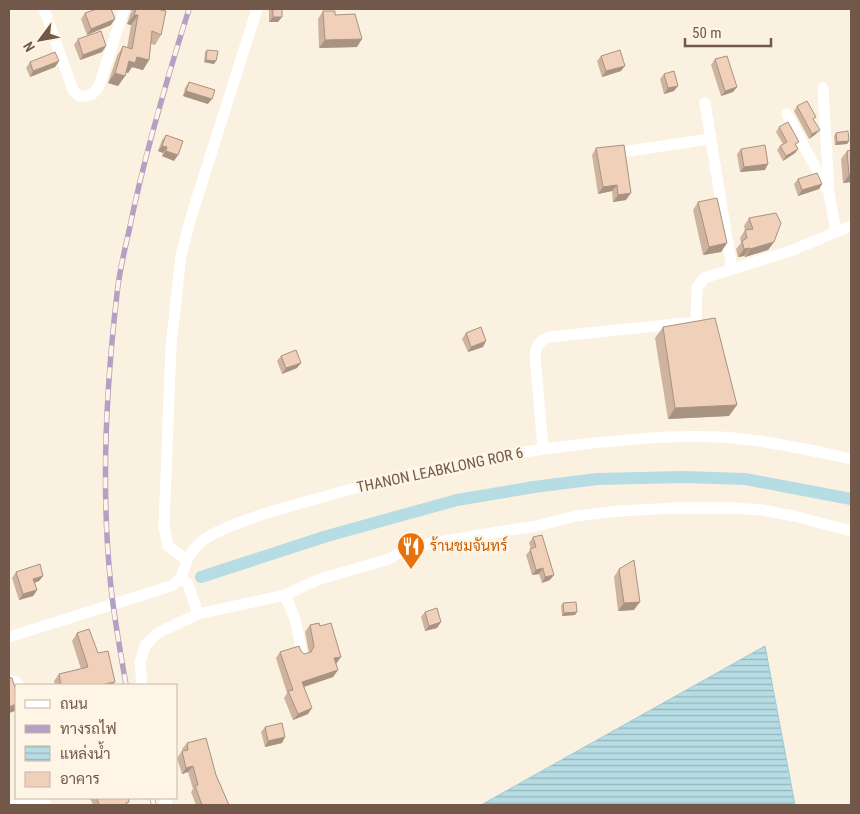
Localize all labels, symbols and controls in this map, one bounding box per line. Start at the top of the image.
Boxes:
north arrow [15,15,65,65]
scale bar [685,15,771,47]
text: 50 m [692,24,722,42]
text: N [20,39,38,55]
street label: THANON LEABKLONG ROR 6 [355,444,525,496]
restaurant icon: ร้านชมจันทร์ [396,531,426,570]
place label: ร้านชมจันทร์ [430,536,507,555]
legend [15,684,178,799]
text: ถนน [60,695,88,713]
text: ทางรถไฟ [60,719,117,738]
text: แหล่งน้ำ [60,741,111,763]
text: อาคาร [60,770,100,788]

